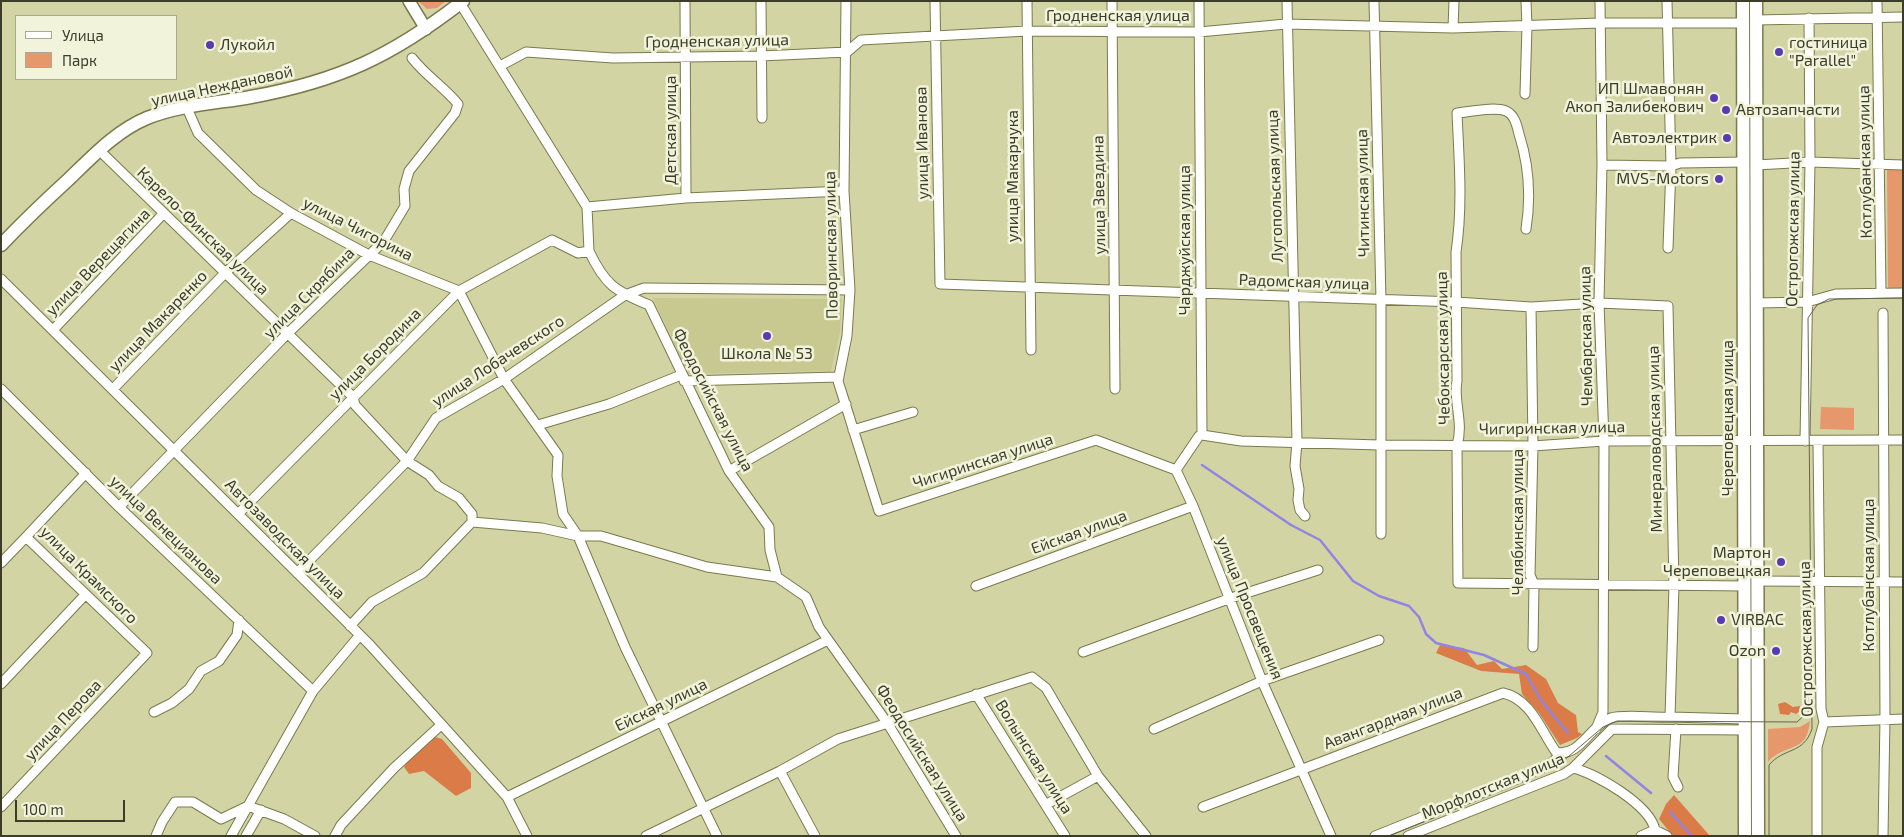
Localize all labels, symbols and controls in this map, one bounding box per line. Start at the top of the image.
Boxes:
street label: Гродненская улица [1046,6,1190,26]
legend [15,15,178,80]
text: Улица [62,26,104,44]
street label: Гродненская улица [645,30,789,52]
place label: гостиница "Parallel" [1789,33,1868,71]
place label: Лукойл [220,35,275,55]
marker: Лукойл [204,39,216,51]
marker: гостиница "Parallel" [1773,46,1785,58]
text: Парк [62,51,97,69]
street label: улица Неждановой [150,62,294,110]
street label: Детская улица [661,75,681,185]
place label: ИП Шмавонян Акоп Залибекович [1565,79,1704,117]
street label: Котлубанская улица [1854,85,1876,239]
street label: улица Иванова [911,86,933,200]
marker: ИП Шмавонян Акоп Залибекович [1708,92,1720,104]
place label: Автозапчасти [1736,100,1840,120]
marker: Автозапчасти [1720,104,1732,116]
street label: Лугопольская улица [1263,109,1287,263]
street label: улица Макарчука [1003,110,1023,242]
place label: Автоэлектрик [1612,128,1717,148]
street label: Читинская улица [1352,129,1374,257]
marker: Автоэлектрик [1721,132,1733,144]
street label: улица Звездина [1088,135,1110,255]
street label: Острогожская улица [1782,151,1804,307]
street label: Карело-Финская улица [133,163,273,299]
street label: Чарджуйская улица [1175,165,1195,315]
place label: MVS-Motors [1616,169,1709,189]
street label: Поворинская улица [820,171,842,319]
marker: MVS-Motors [1713,173,1725,185]
street label: улица Чигорина [300,193,416,265]
street label: улица Верещагина [42,204,154,320]
street label: улица Скрябина [260,244,358,342]
street label: улица Макаренко [105,266,211,376]
street label: Чембарская улица [1575,266,1597,406]
street label: Радомская улица [1238,270,1370,294]
street label: Чебоксарская улица [1432,271,1454,425]
street label: улица Бородина [325,304,425,404]
street label: улица Лобачевского [428,311,568,411]
street label: Феодосийская улица [669,325,757,475]
marker: Школа № 53 [761,330,773,342]
street label: Череповецкая улица [1718,340,1738,496]
place label: Школа № 53 [721,344,813,364]
street label: Минераловодская улица [1644,345,1666,533]
street label: Чигиринская улица [1479,417,1625,439]
street label: Чигиринская улица [910,429,1056,493]
street label: Челябинская улица [1508,449,1528,595]
street label: улица Венецианова [106,471,226,589]
street label: Автозаводская улица [221,475,349,603]
street label: Котлубанская улица [1859,498,1879,652]
street label: Ейская улица [1028,506,1130,558]
street label: улица Крамского [36,522,142,628]
street label: улица Просвещения [1213,534,1287,682]
place label: Мартон Череповецкая [1663,543,1771,581]
marker: Мартон Череповецкая [1775,556,1787,568]
street label: Острогожская улица [1795,561,1817,717]
place label: VIRBAC [1731,610,1784,630]
marker: VIRBAC [1715,614,1727,626]
place label: Ozon [1729,641,1766,661]
marker: Ozon [1770,645,1782,657]
street label: Ейская улица [612,674,710,736]
street label: улица Перова [21,676,105,764]
street label: Феодосийская улица [872,681,972,825]
street label: Авангардная улица [1321,683,1465,753]
street label: Волынская улица [991,696,1077,818]
street label: Морфлотская улица [1419,749,1567,823]
scale bar [18,790,128,822]
text: 100 m [23,800,64,818]

